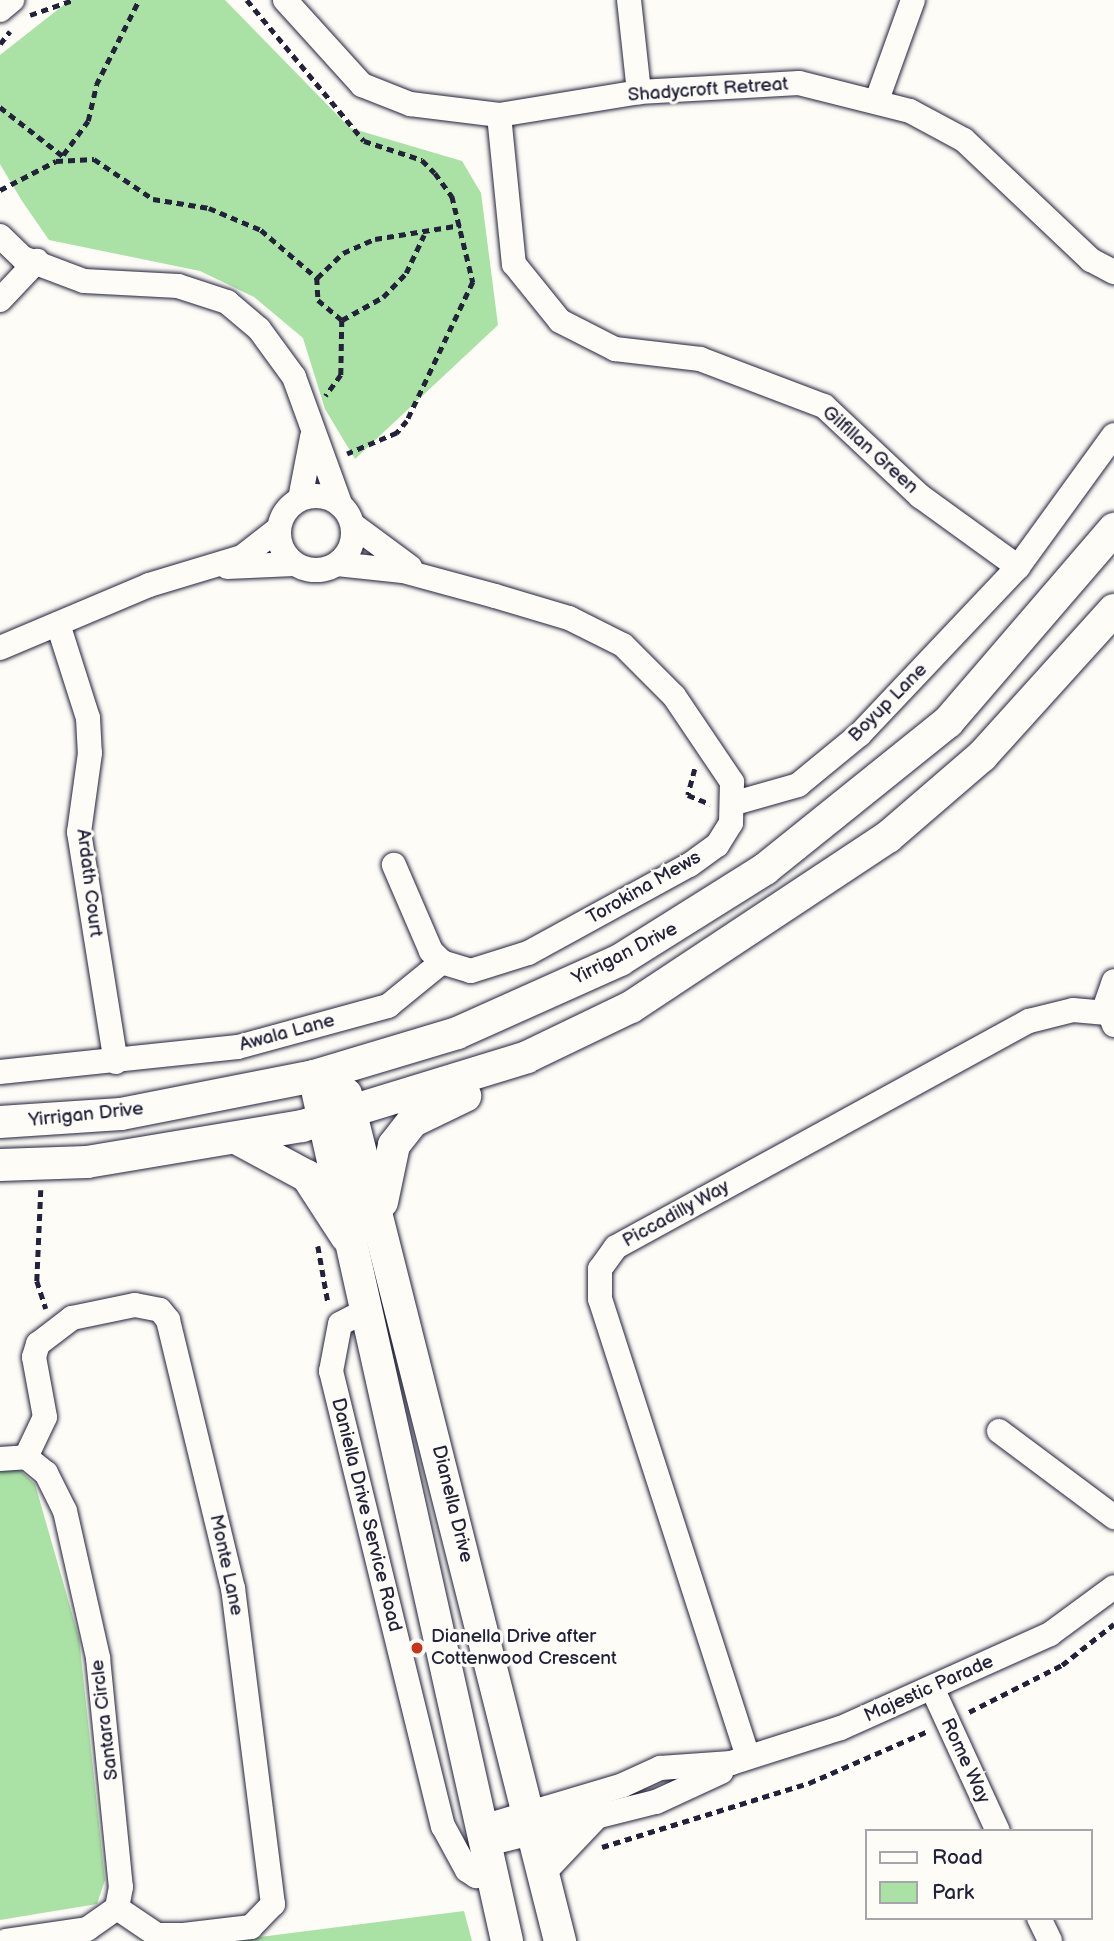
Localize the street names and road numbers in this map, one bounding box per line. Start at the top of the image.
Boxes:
street label: Shadycroft Retreat [627,73,789,107]
street label: Gilfillan Green [817,401,923,499]
street label: Boyup Lane [844,659,932,747]
street label: Ardath Court [71,828,107,938]
street label: Torokina Mews [583,846,705,930]
street label: Yirrigan Drive [569,918,681,990]
street label: Awala Lane [237,1009,337,1057]
street label: Yirrigan Drive [28,1098,144,1132]
street label: Piccadilly Way [618,1175,734,1253]
street label: Daniella Drive Service Road [326,1396,406,1634]
street label: Dianella Drive [426,1443,478,1565]
street label: Monte Lane [204,1512,248,1618]
street label: Majestic Parade [861,1650,997,1728]
street label: Santara Circle [86,1658,124,1782]
street label: Rome Way [935,1714,995,1808]

